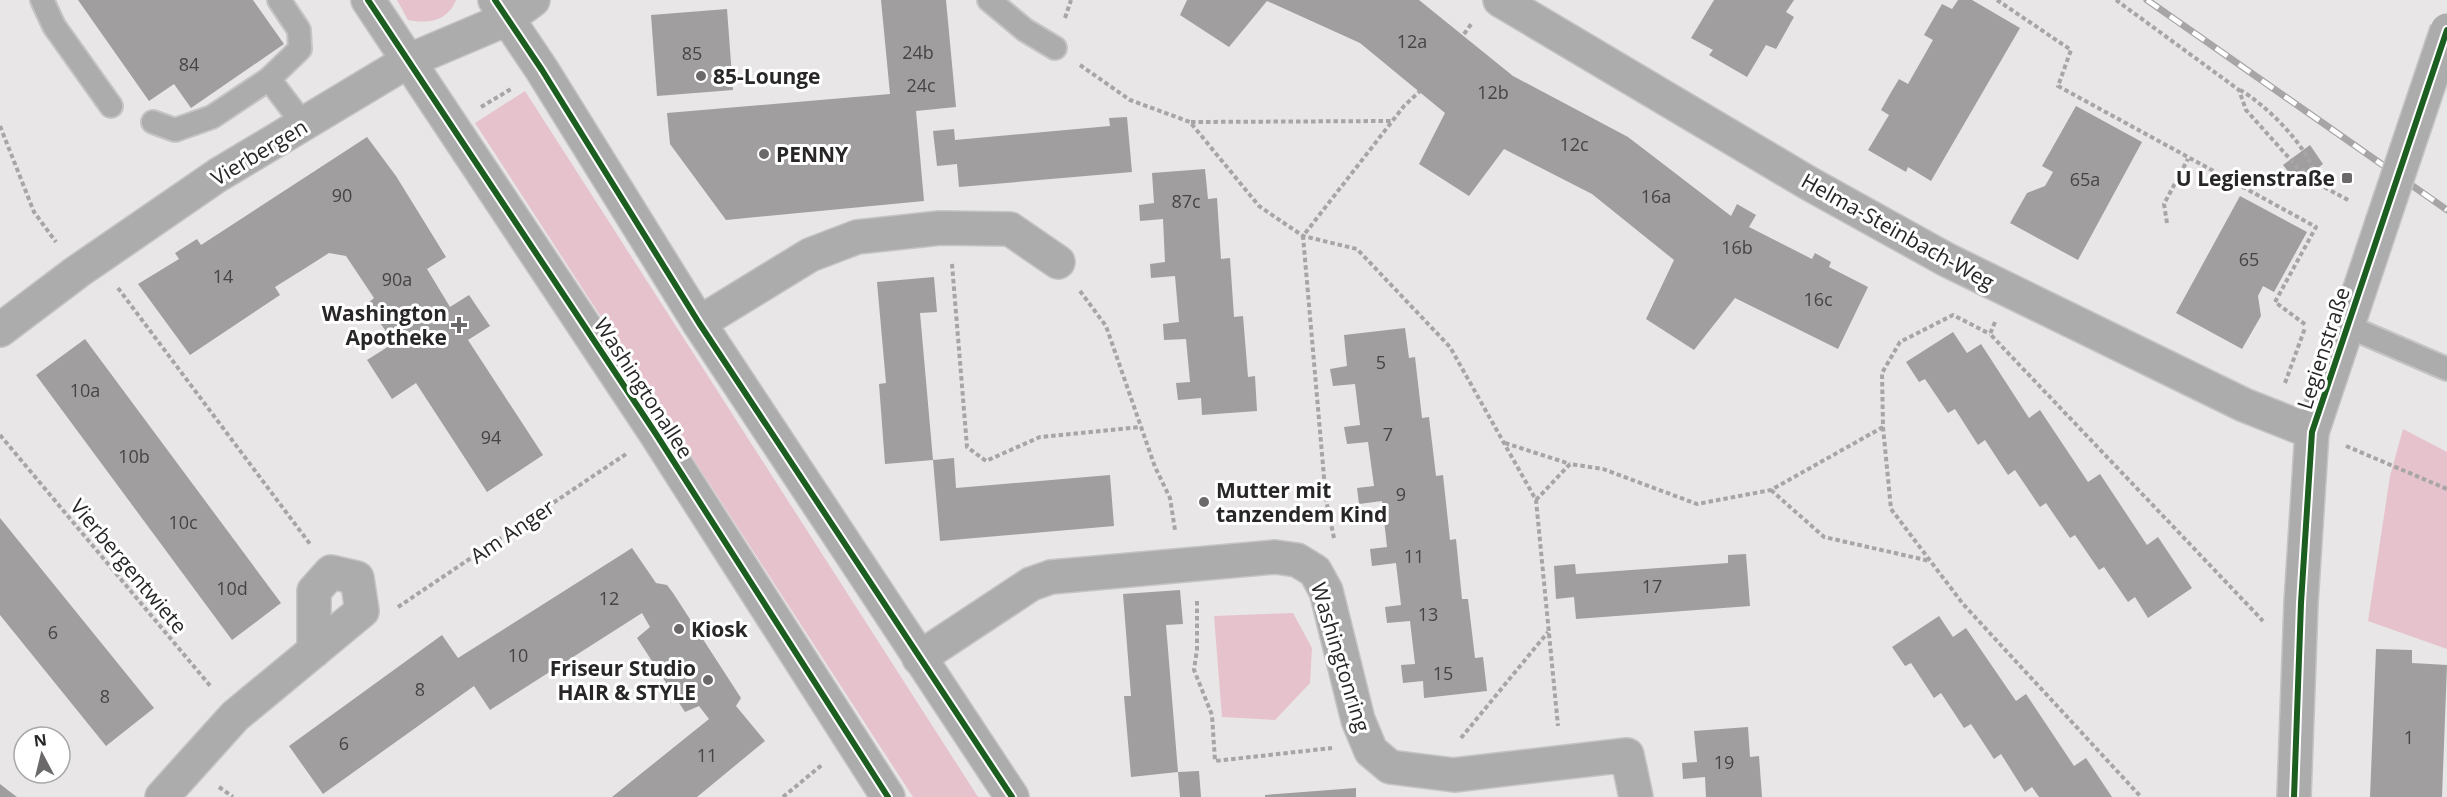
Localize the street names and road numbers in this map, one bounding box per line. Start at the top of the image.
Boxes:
street label: Vierbergen [206,112,312,192]
street label: Helma-Steinbach-Weg [1797,166,1999,296]
street label: Legienstraße [2290,283,2356,413]
street label: Washingtonallee [588,312,700,464]
street label: Am Anger [464,492,560,569]
street label: Vierbergentwiete [64,493,194,639]
street label: Washingtonring [1305,579,1377,735]

